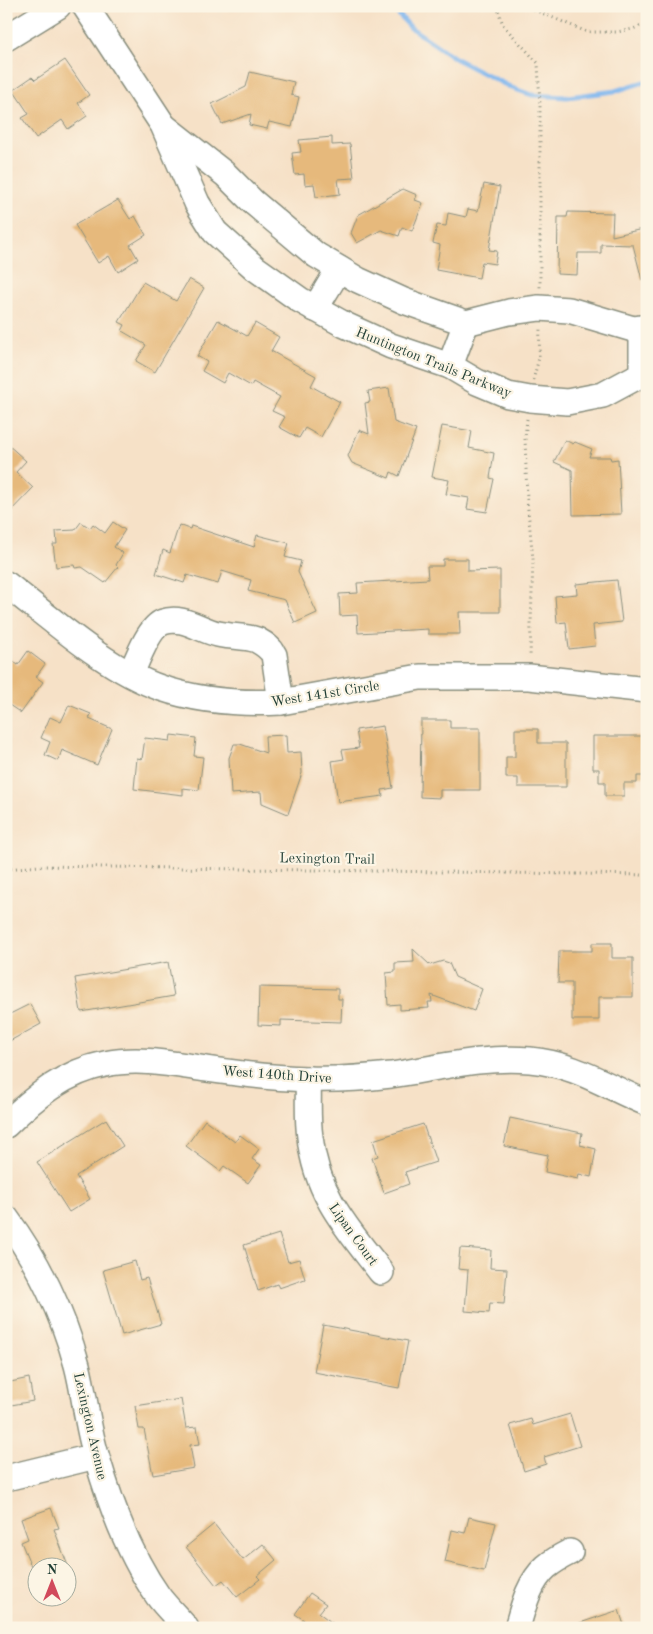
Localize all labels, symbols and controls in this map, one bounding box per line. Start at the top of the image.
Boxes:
street label: Huntington Trails Parkway [354,325,514,401]
street label: West 141st Circle [270,679,380,709]
street label: Lexington Trail [279,851,375,867]
street label: West 140th Drive [222,1064,332,1086]
street label: Lipan Court [326,1201,380,1268]
street label: Lexington Avenue [71,1371,109,1481]
north arrow [28,1556,78,1606]
text: N [47,1563,58,1577]

